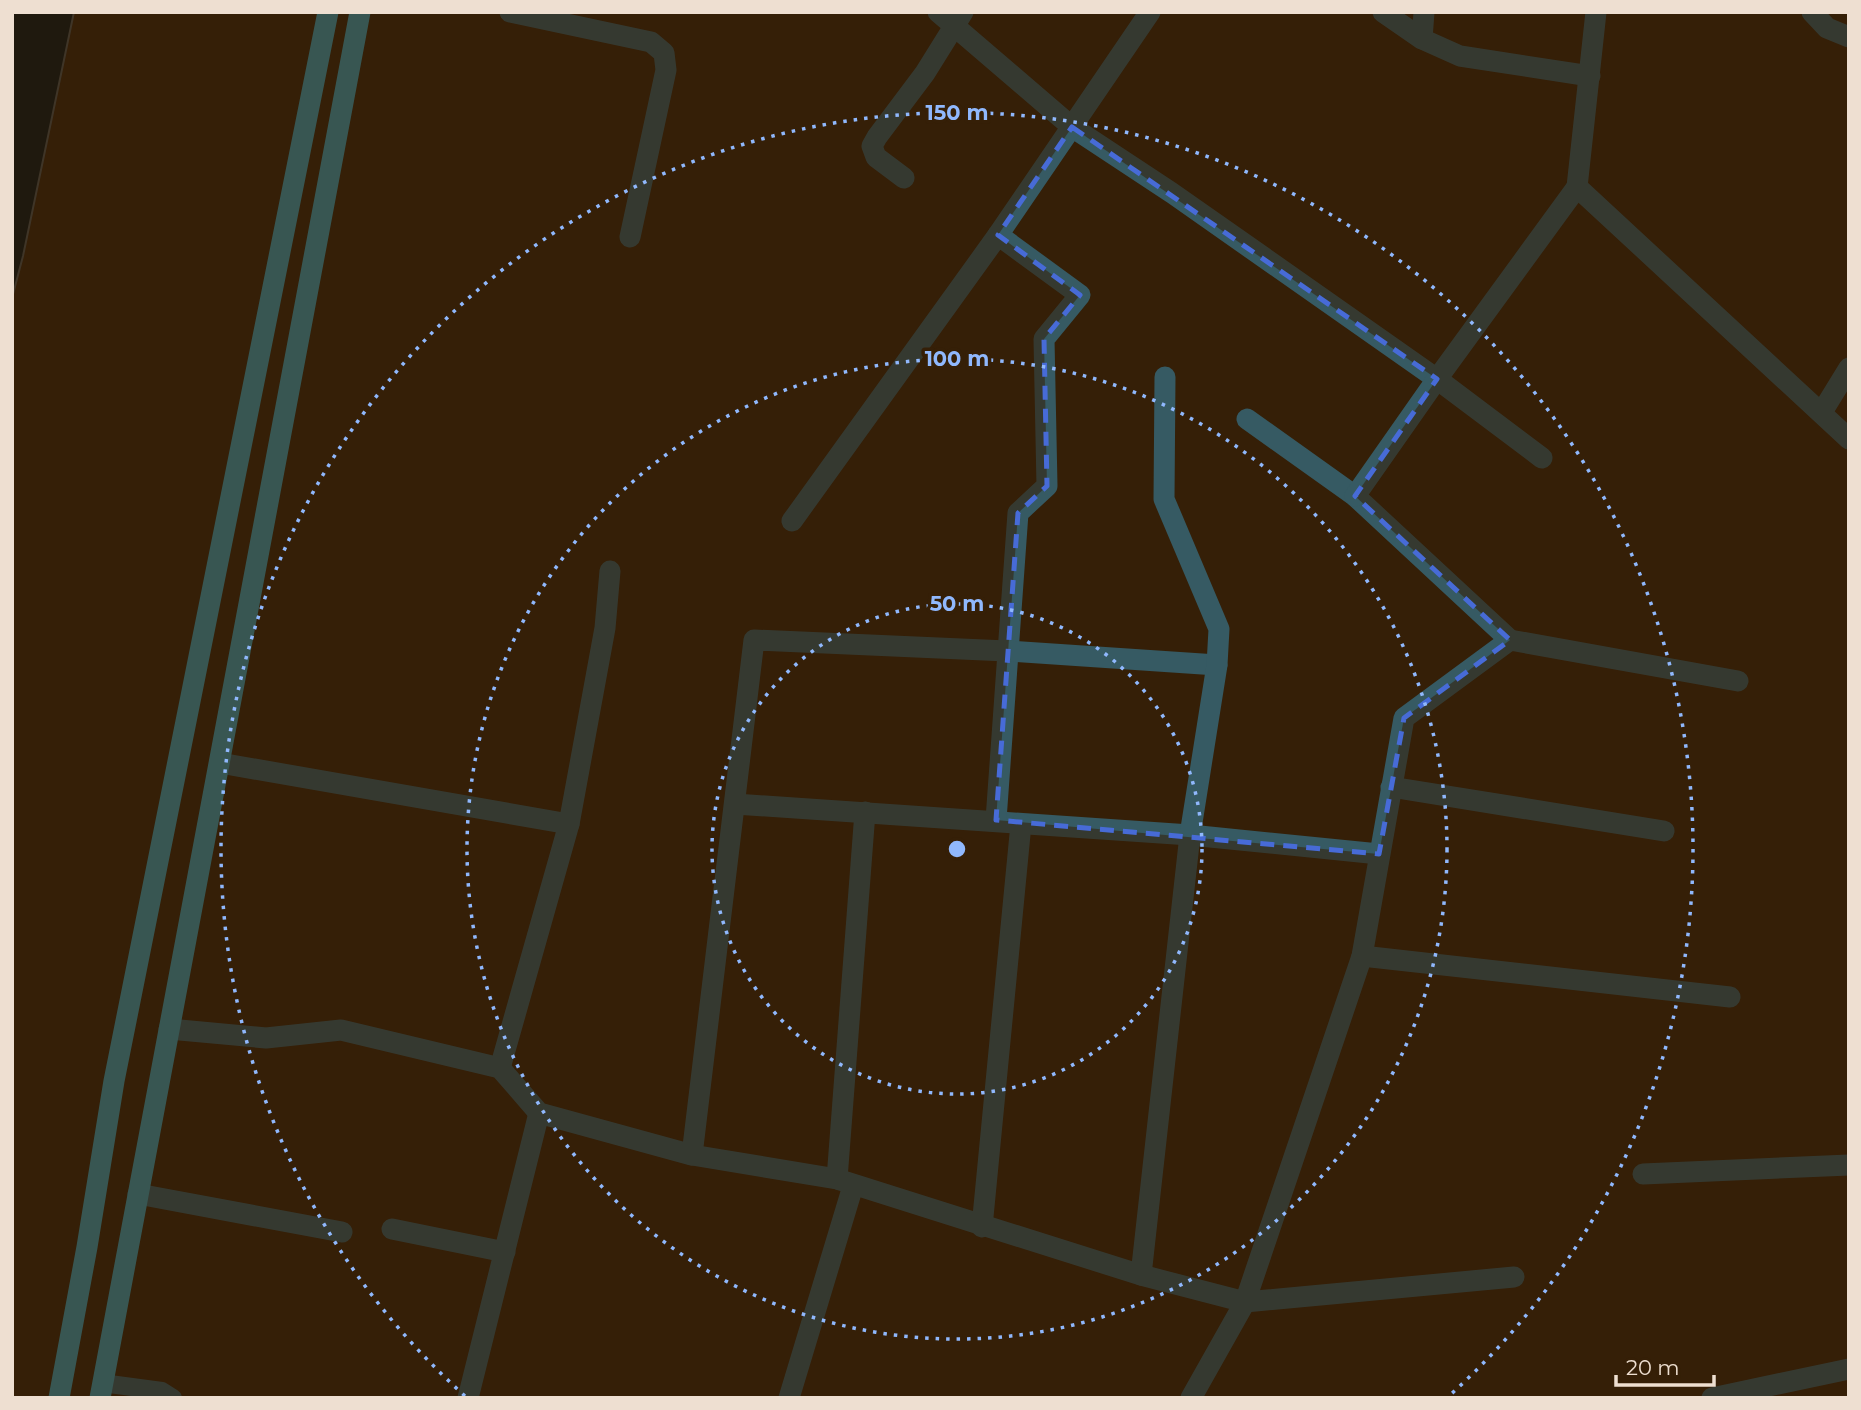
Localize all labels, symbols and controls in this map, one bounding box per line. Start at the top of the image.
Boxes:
text: 150 m [926,100,988,125]
text: 100 m [925,346,989,371]
text: 50 m [930,591,984,616]
centre of rings [945,837,969,861]
scale bar [1616,1344,1714,1388]
text: 20 m [1626,1355,1680,1380]

